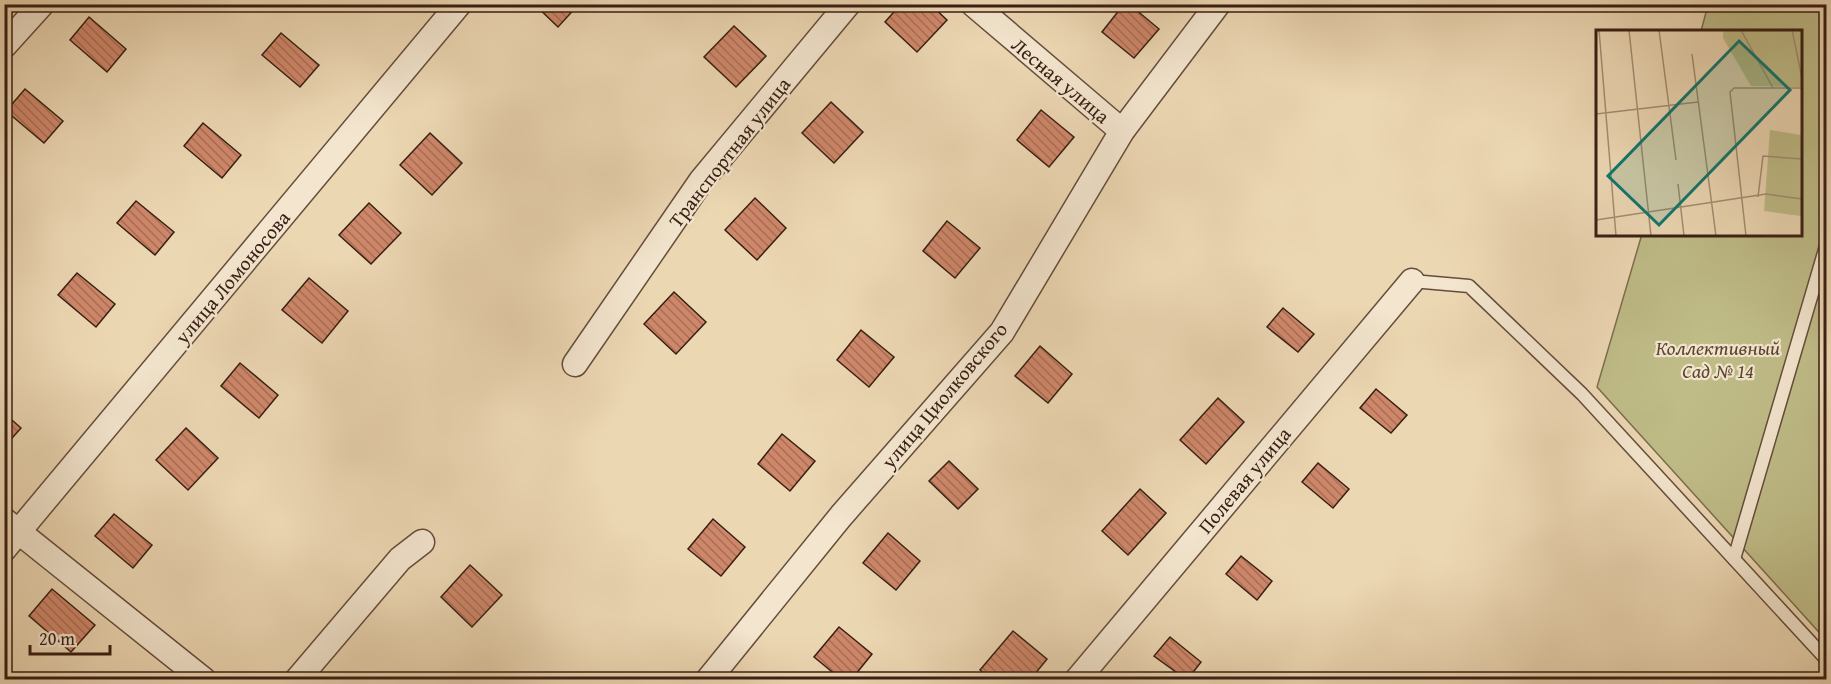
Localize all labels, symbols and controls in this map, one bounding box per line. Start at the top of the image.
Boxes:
street label: Лесная улица [1005,30,1117,130]
inset map [1596,30,1801,236]
street label: Транспортная улица [661,70,797,233]
street label: улица Ломоносова [167,204,297,351]
street label: улица Циолковского [873,316,1014,475]
park label: Коллективный Сад № 14 [1656,333,1780,385]
street label: Полевая улица [1191,420,1298,540]
scale bar [30,618,110,656]
text: 20 m [39,625,75,652]

